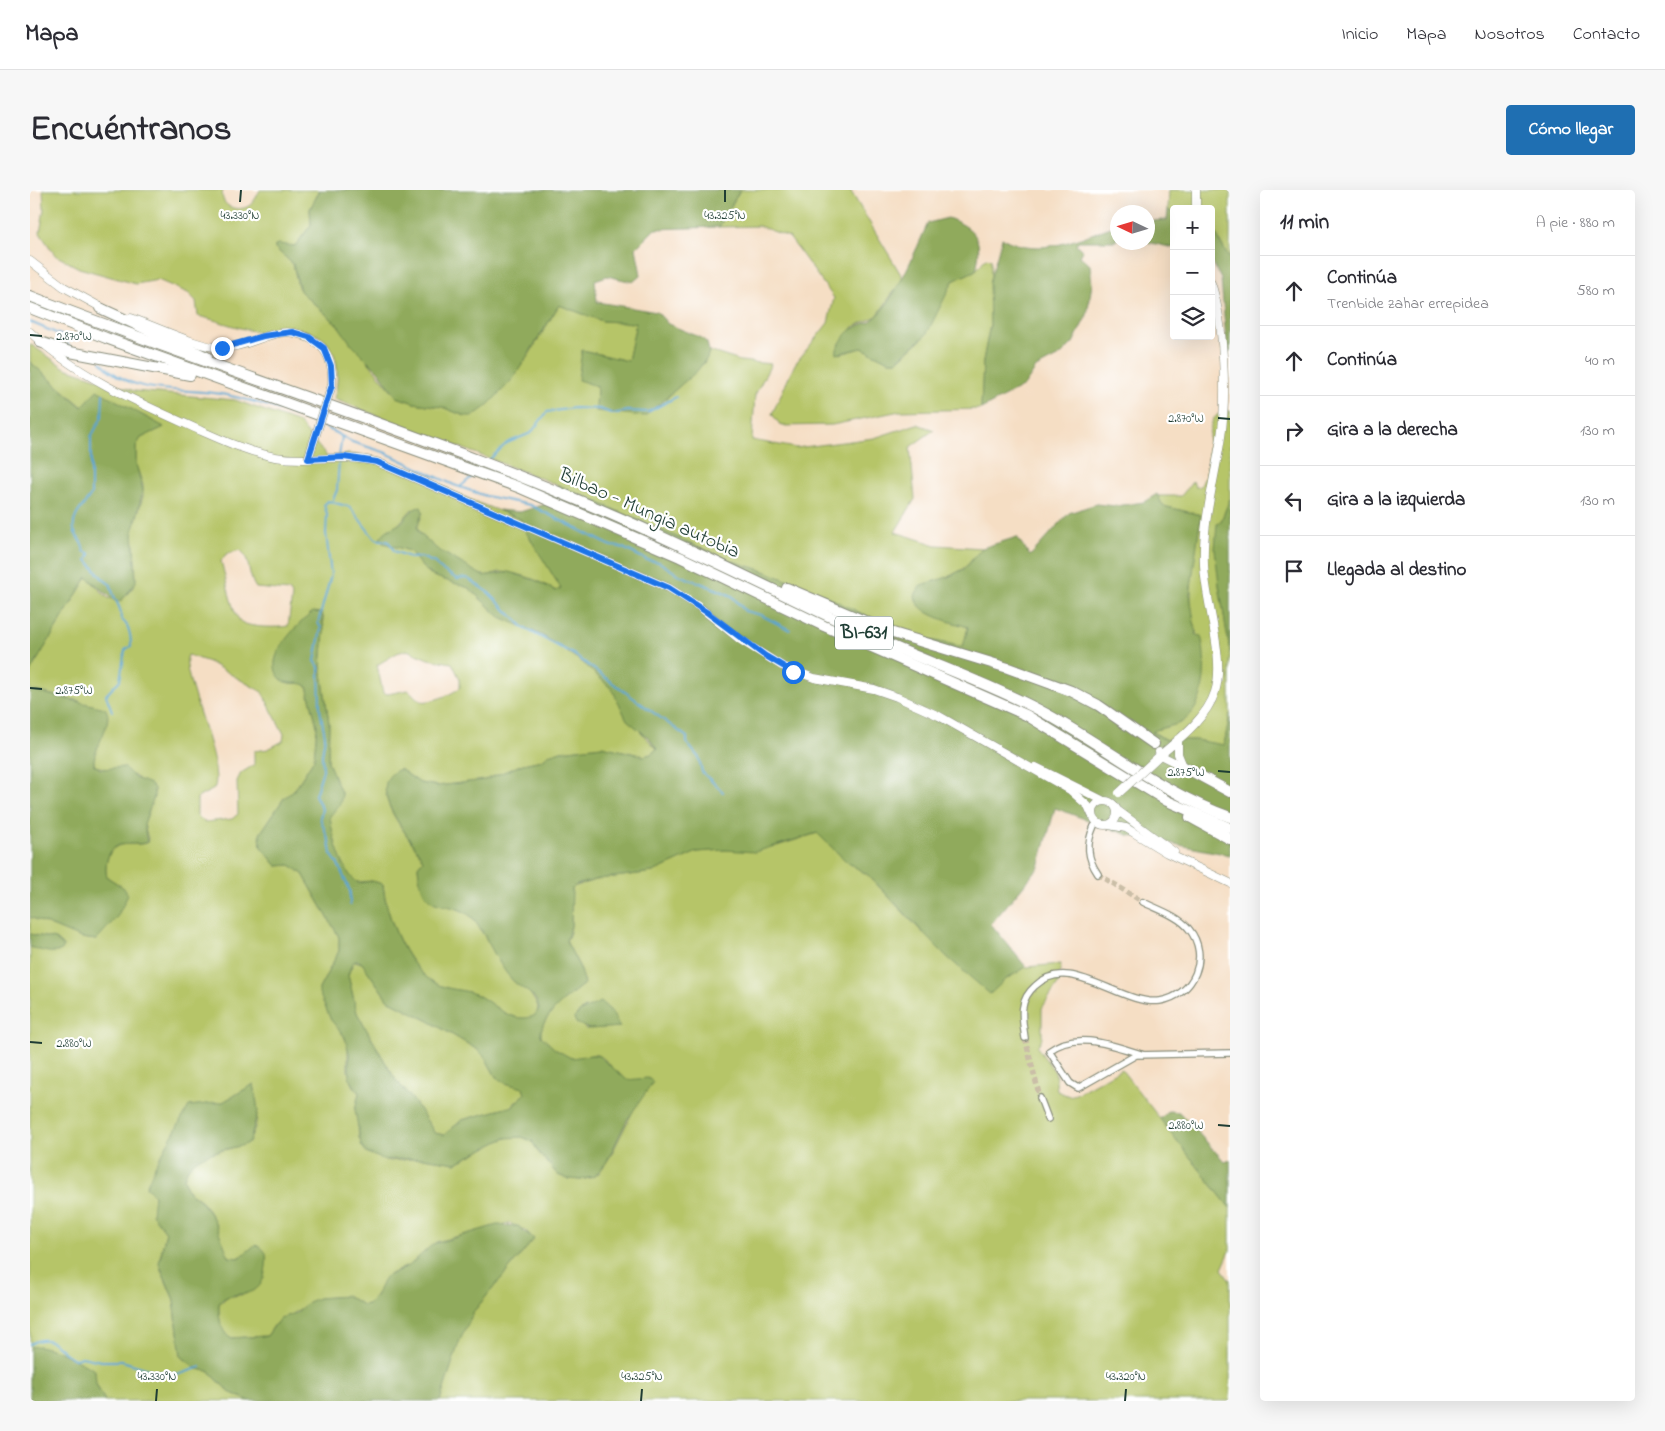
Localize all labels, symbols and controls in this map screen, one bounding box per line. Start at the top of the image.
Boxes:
text: Mapa [25,17,79,52]
text: Inicio [1341,22,1378,48]
text: Mapa [1406,22,1447,48]
text: Nosotros [1475,22,1545,48]
text: Contacto [1573,22,1640,48]
text: Encuéntranos [30,105,232,156]
button: Cómo llegar [1506,105,1635,155]
north arrow [1110,205,1155,250]
map controls [1170,205,1215,340]
button: + [1170,205,1215,250]
text: 43.330°N [221,207,259,225]
text: 43.325°N [704,207,746,225]
text: 11 min [1280,208,1329,238]
text: A pie · 880 m [1536,211,1615,235]
button: − [1170,250,1215,295]
text: Continúa [1327,265,1397,292]
icon: ahead [1280,277,1308,305]
text: 580 m [1577,279,1615,303]
text: Trenbide zahar errepidea [1327,292,1489,316]
button: layers [1170,295,1215,340]
text: 2.870°W [56,328,92,346]
route end [211,337,234,360]
icon: ahead [1280,347,1308,375]
text: Continúa [1327,347,1397,374]
text: 40 m [1585,349,1615,373]
text: 2.870°W [1168,410,1204,428]
icon: right [1280,417,1308,445]
text: Gira a la derecha [1327,417,1458,444]
text: 130 m [1580,419,1615,443]
street label: Bilbao - Mungia autobia [553,461,744,568]
icon: left [1280,487,1308,515]
text: Gira a la izquierda [1327,487,1465,514]
text: 130 m [1580,489,1615,513]
icon: arrive [1280,557,1308,585]
text: Llegada al destino [1327,557,1466,584]
road number: BI-631 [835,616,893,649]
route start [782,661,805,684]
text: 2.875°W [55,682,93,700]
text: 2.875°W [1167,764,1205,782]
text: 2.880°W [56,1035,92,1053]
text: 2.880°W [1168,1117,1204,1135]
text: 43.330°N [138,1368,176,1386]
text: 43.325°N [621,1368,663,1386]
text: 43.320°N [1106,1368,1146,1386]

